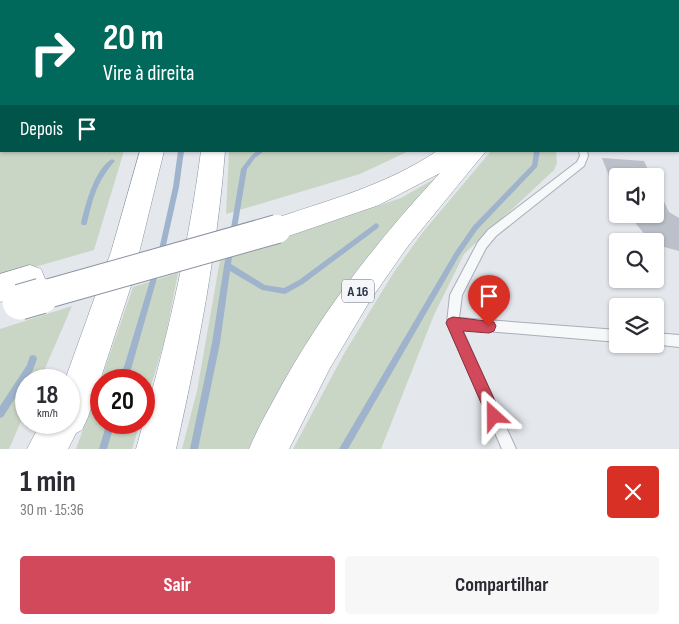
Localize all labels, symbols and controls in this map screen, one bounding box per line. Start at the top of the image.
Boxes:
text: 20 m [103,17,164,60]
icon: right [20,20,85,85]
text: Vire à direita [103,60,195,87]
icon: arrive [73,115,101,143]
text: Depois [20,118,63,141]
map controls [609,168,664,353]
button: sound [609,168,664,223]
button: search [609,233,664,288]
pin [468,275,510,326]
road number: A 16 [342,280,374,302]
icon: arrive [475,282,503,310]
button: layers [609,298,664,353]
speed limit sign: 20 [90,369,155,434]
text: 18 [37,380,58,411]
position arrow [467,389,519,441]
text: km/h [37,406,58,421]
text: 1 min [20,464,76,500]
button: close [607,466,659,518]
text: 30 m · 15:36 [20,501,84,520]
button: Sair [20,556,335,614]
button: Compartilhar [345,556,659,614]

